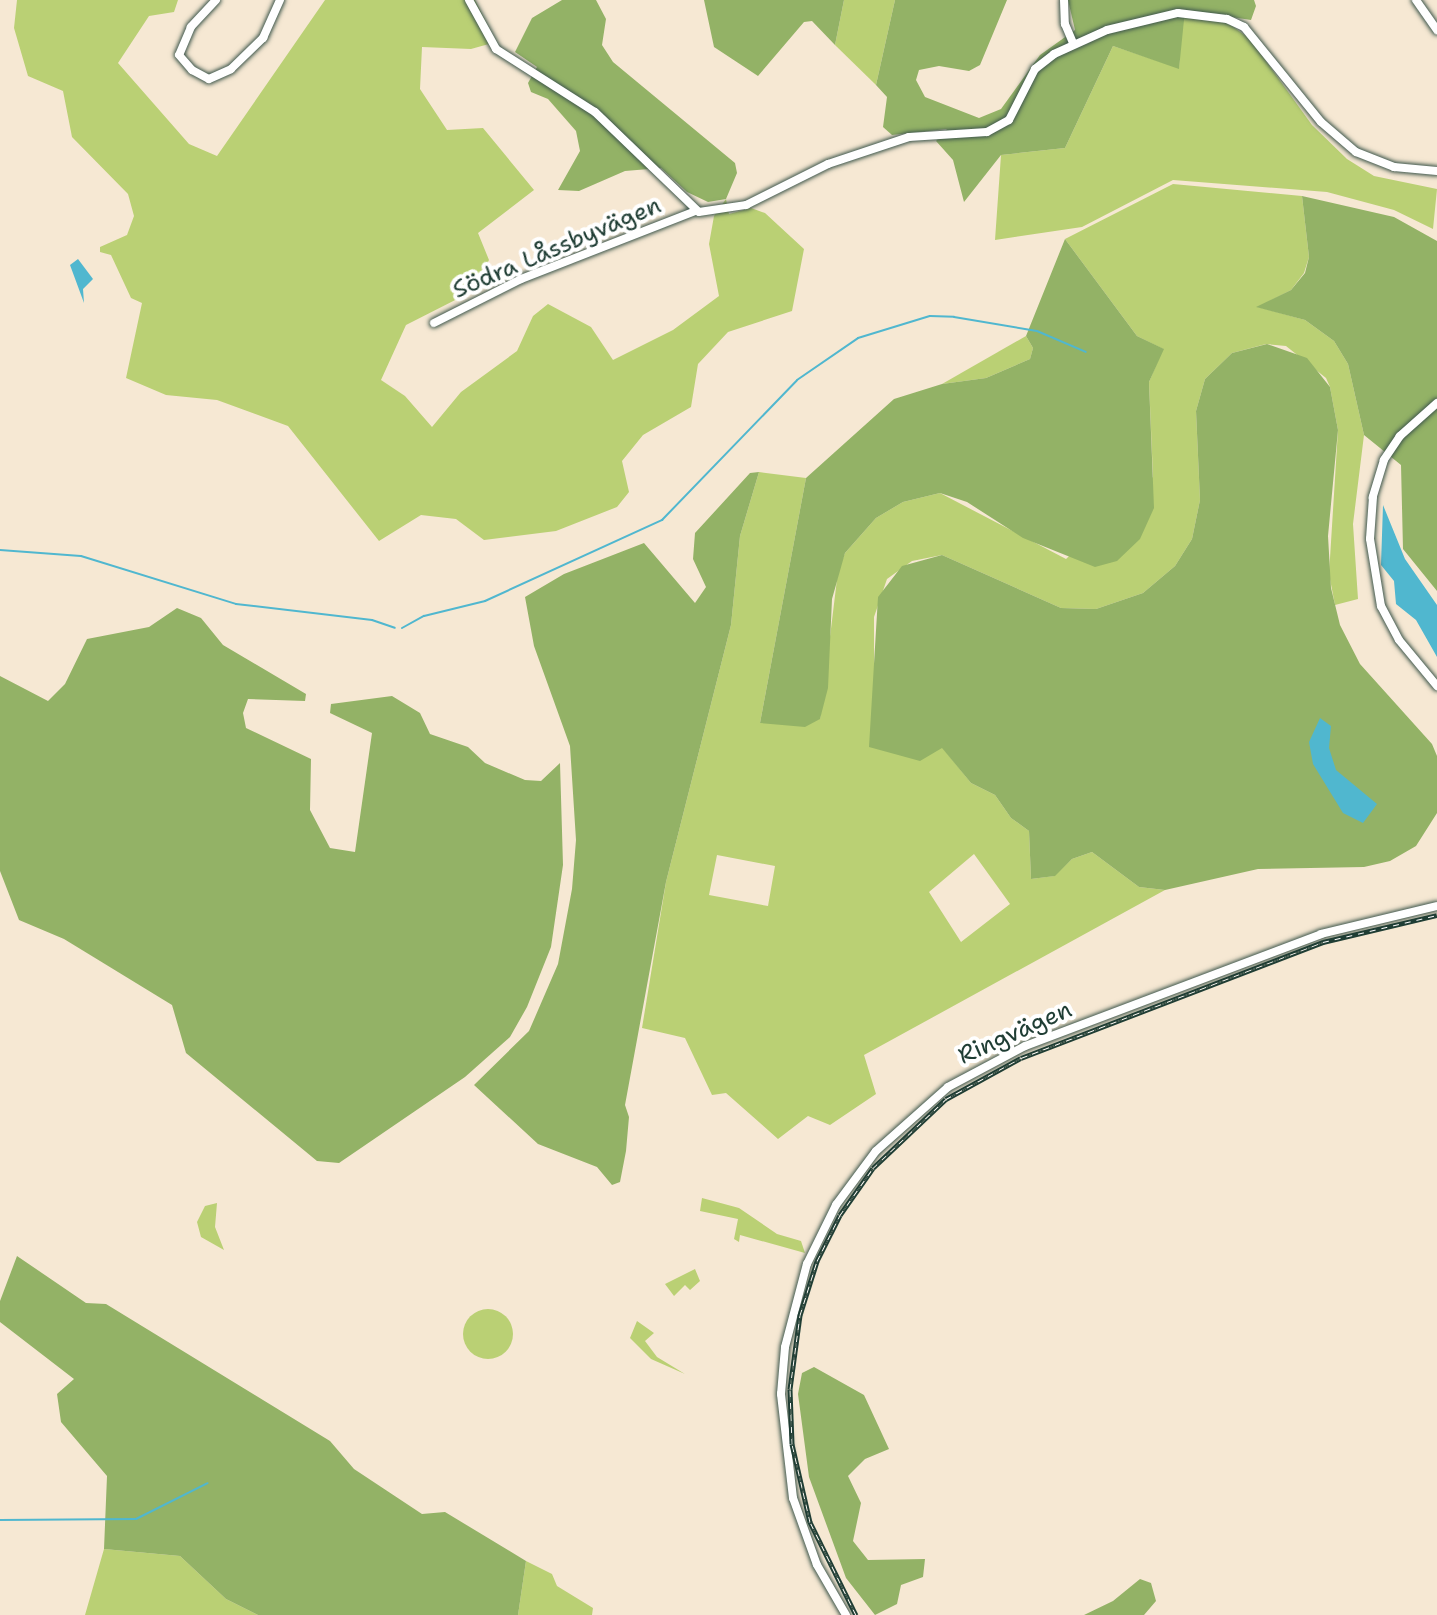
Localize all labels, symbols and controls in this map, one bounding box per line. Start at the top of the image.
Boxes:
street label: Södra Låssbyvägen [449,191,665,305]
street label: Ringvägen [954,995,1076,1071]

